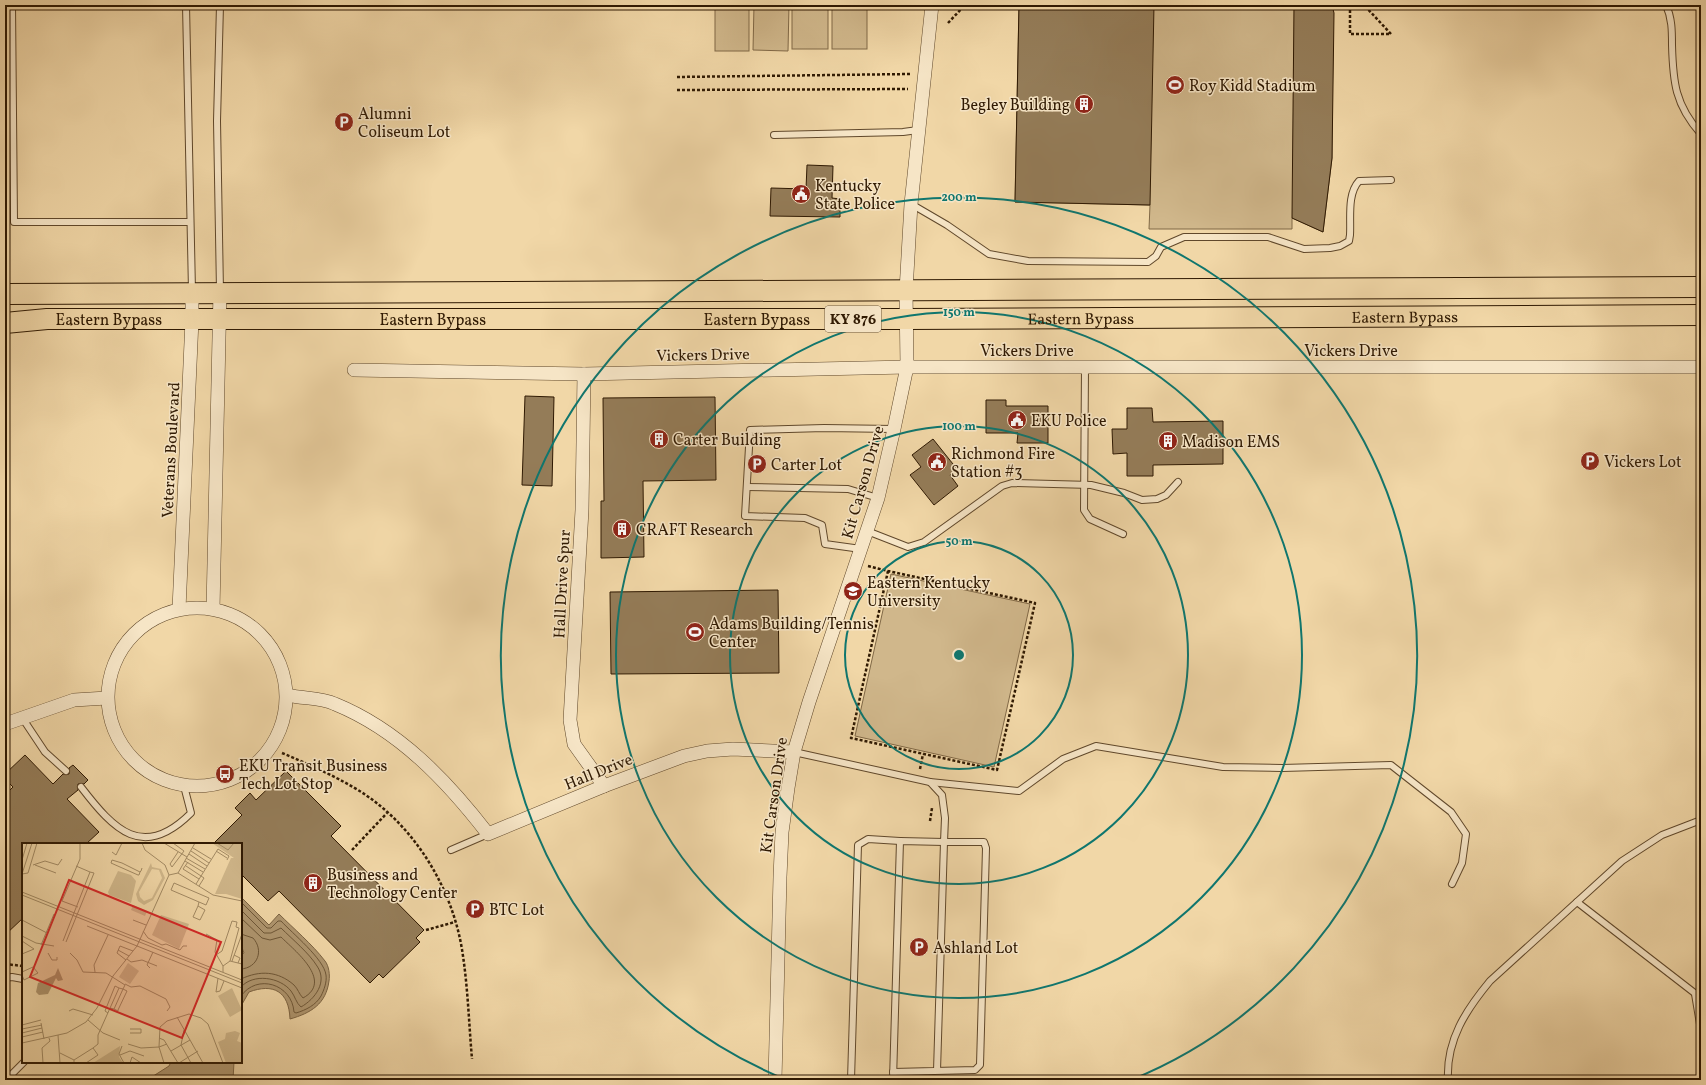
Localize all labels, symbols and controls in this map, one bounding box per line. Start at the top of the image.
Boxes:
sports icon: Roy Kidd Stadium [1164,74,1186,96]
place label: Roy Kidd Stadium [1189,76,1316,98]
building icon: Begley Building [1073,93,1095,115]
place label: Begley Building [961,95,1070,117]
place label: Alumni Coliseum Lot [358,104,451,144]
parking icon: Alumni Coliseum Lot [333,111,355,133]
place label: Kentucky State Police [815,176,895,216]
public building icon: Kentucky State Police [790,183,812,205]
text: 200 m [941,190,977,206]
text: 150 m [943,305,975,321]
road number: KY 876 [825,306,881,332]
street label: Eastern Bypass [1352,307,1458,330]
street label: Eastern Bypass [1028,309,1134,331]
street label: Eastern Bypass [56,310,162,332]
street label: Eastern Bypass [380,310,486,332]
street label: Eastern Bypass [704,310,810,332]
street label: Vickers Drive [980,341,1074,363]
street label: Vickers Drive [1304,341,1398,363]
street label: Vickers Drive [656,344,750,368]
street label: Veterans Boulevard [157,382,187,519]
public building icon: EKU Police [1006,409,1028,431]
place label: EKU Police [1031,411,1107,433]
text: 100 m [942,419,976,435]
street label: Kit Carson Drive [837,423,891,542]
building icon: Carter Building [648,428,670,450]
place label: Carter Building [673,430,781,452]
building icon: Madison EMS [1157,430,1179,452]
place label: Madison EMS [1182,432,1280,454]
place label: Richmond Fire Station #3 [951,444,1055,484]
parking icon: Vickers Lot [1579,450,1601,472]
public building icon: Richmond Fire Station #3 [926,451,948,473]
place label: Vickers Lot [1604,452,1682,474]
parking icon: Carter Lot [746,453,768,475]
place label: Carter Lot [771,455,843,477]
building icon: CRAFT Research [611,518,633,540]
place label: CRAFT Research [636,520,753,542]
street label: Hall Drive Spur [549,529,577,639]
text: 50 m [945,534,973,550]
place label: Eastern Kentucky University [867,573,990,613]
school or university icon: Eastern Kentucky University [842,580,864,602]
place label: Adams Building/Tennis Center [709,614,874,654]
sports icon: Adams Building/Tennis Center [684,621,706,643]
centre of rings [952,648,966,662]
street label: Kit Carson Drive [756,736,794,855]
street label: Hall Drive [561,749,636,797]
place label: EKU Transit Business Tech Lot Stop [239,756,388,796]
bus stop icon: EKU Transit Business Tech Lot Stop [214,763,236,785]
inset map [22,843,242,1063]
place label: Business and Technology Center [327,865,457,905]
building icon: Business and Technology Center [302,872,324,894]
parking icon: BTC Lot [464,898,486,920]
place label: BTC Lot [489,900,545,922]
parking icon: Ashland Lot [908,936,930,958]
place label: Ashland Lot [933,938,1019,960]

